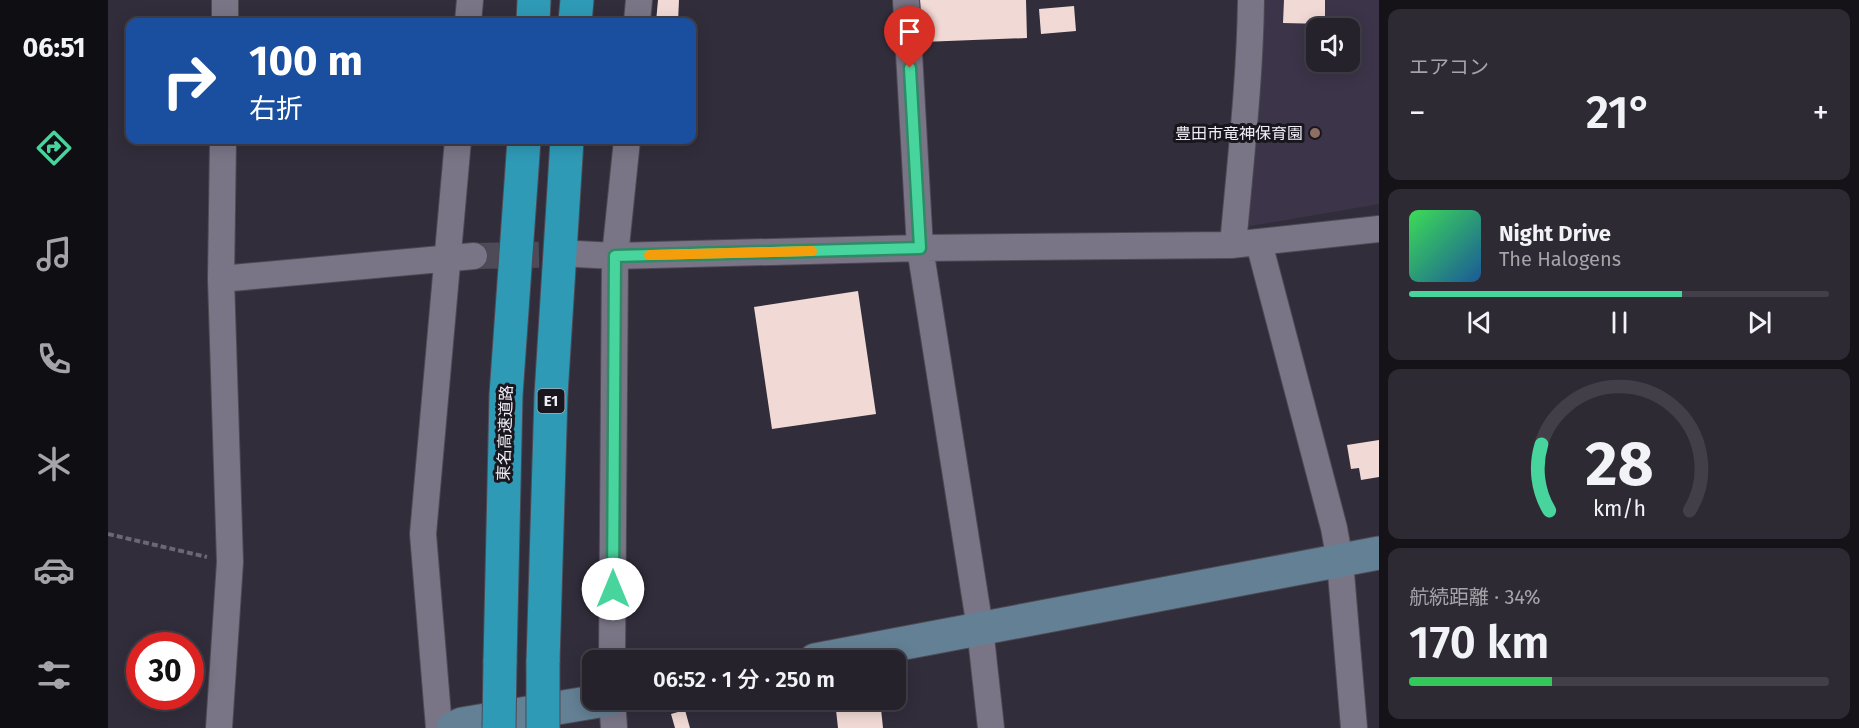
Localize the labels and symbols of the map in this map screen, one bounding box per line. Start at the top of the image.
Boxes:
pin [884,6,935,68]
place label: 豊田市竜神保育園 [1175,124,1303,143]
marker: 豊田市竜神保育園 [1308,126,1322,140]
street label: 東名高速道路 [494,385,516,481]
road number: E1 [538,389,564,413]
position arrow [581,557,645,621]
speed limit sign: 30 [126,632,204,710]

